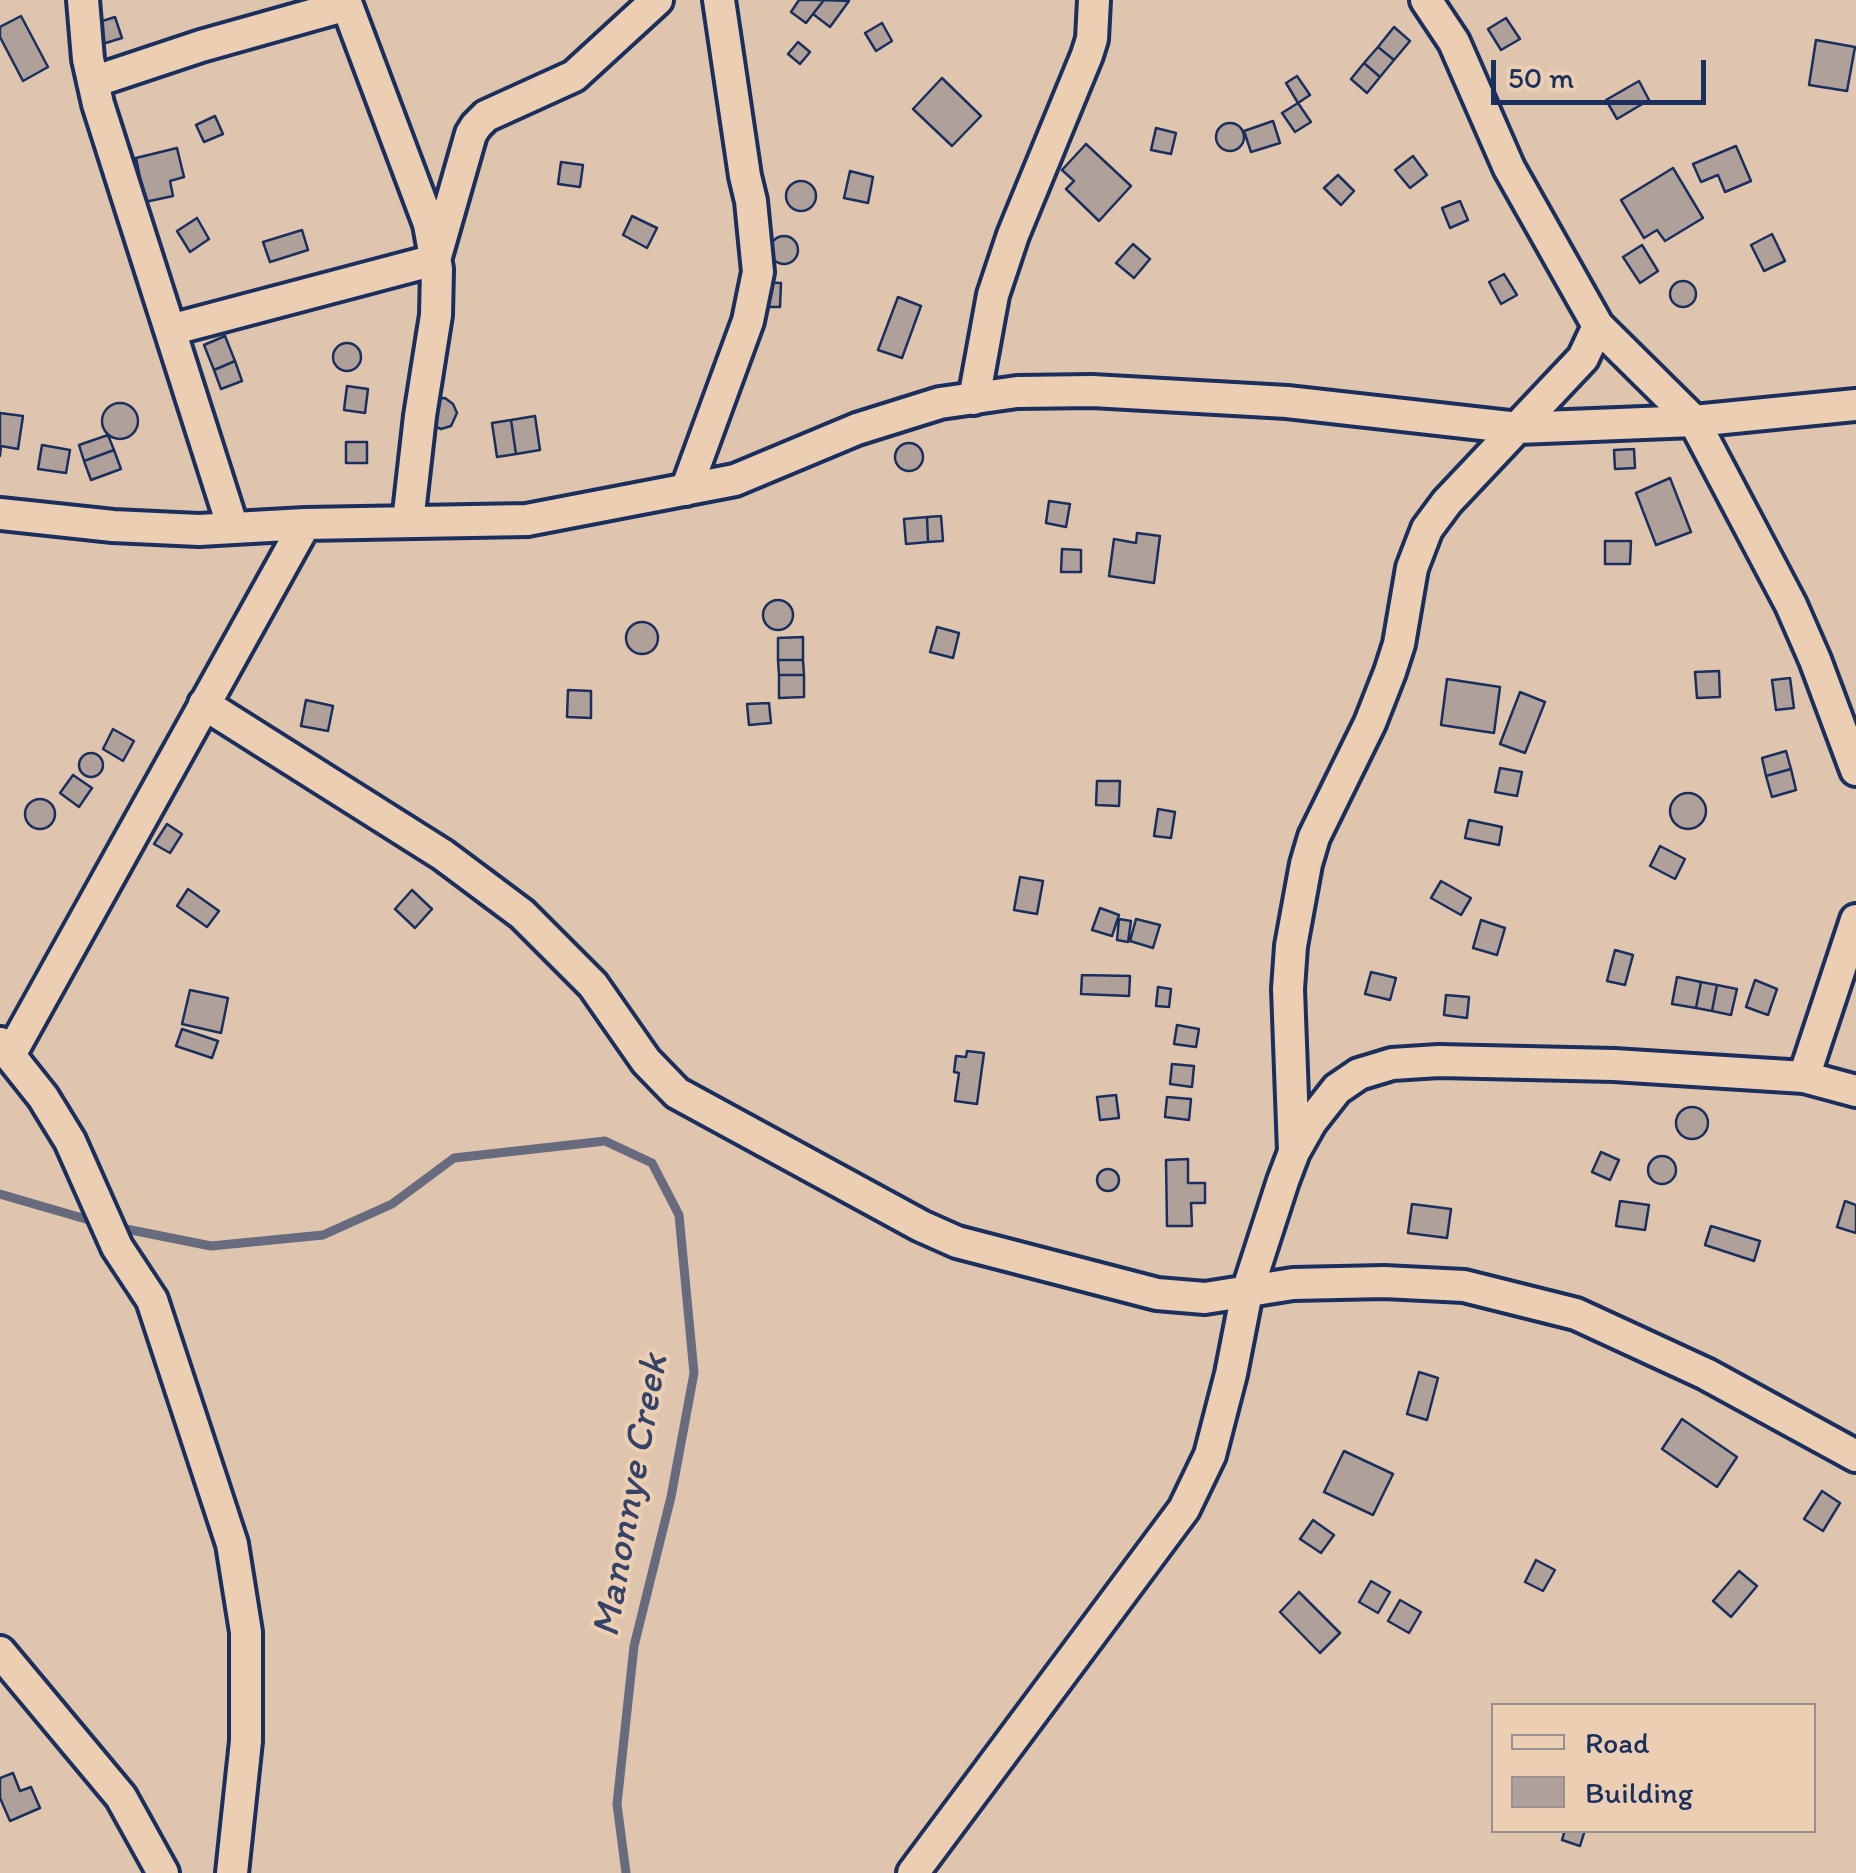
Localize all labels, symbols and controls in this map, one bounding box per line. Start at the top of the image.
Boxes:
scale bar [1496,40,1711,102]
text: 50 m [1508,59,1574,96]
water label: Manonnye Creek [584,1351,680,1641]
legend [1491,1703,1816,1833]
text: Road [1585,1724,1650,1761]
text: Building [1585,1774,1693,1811]

